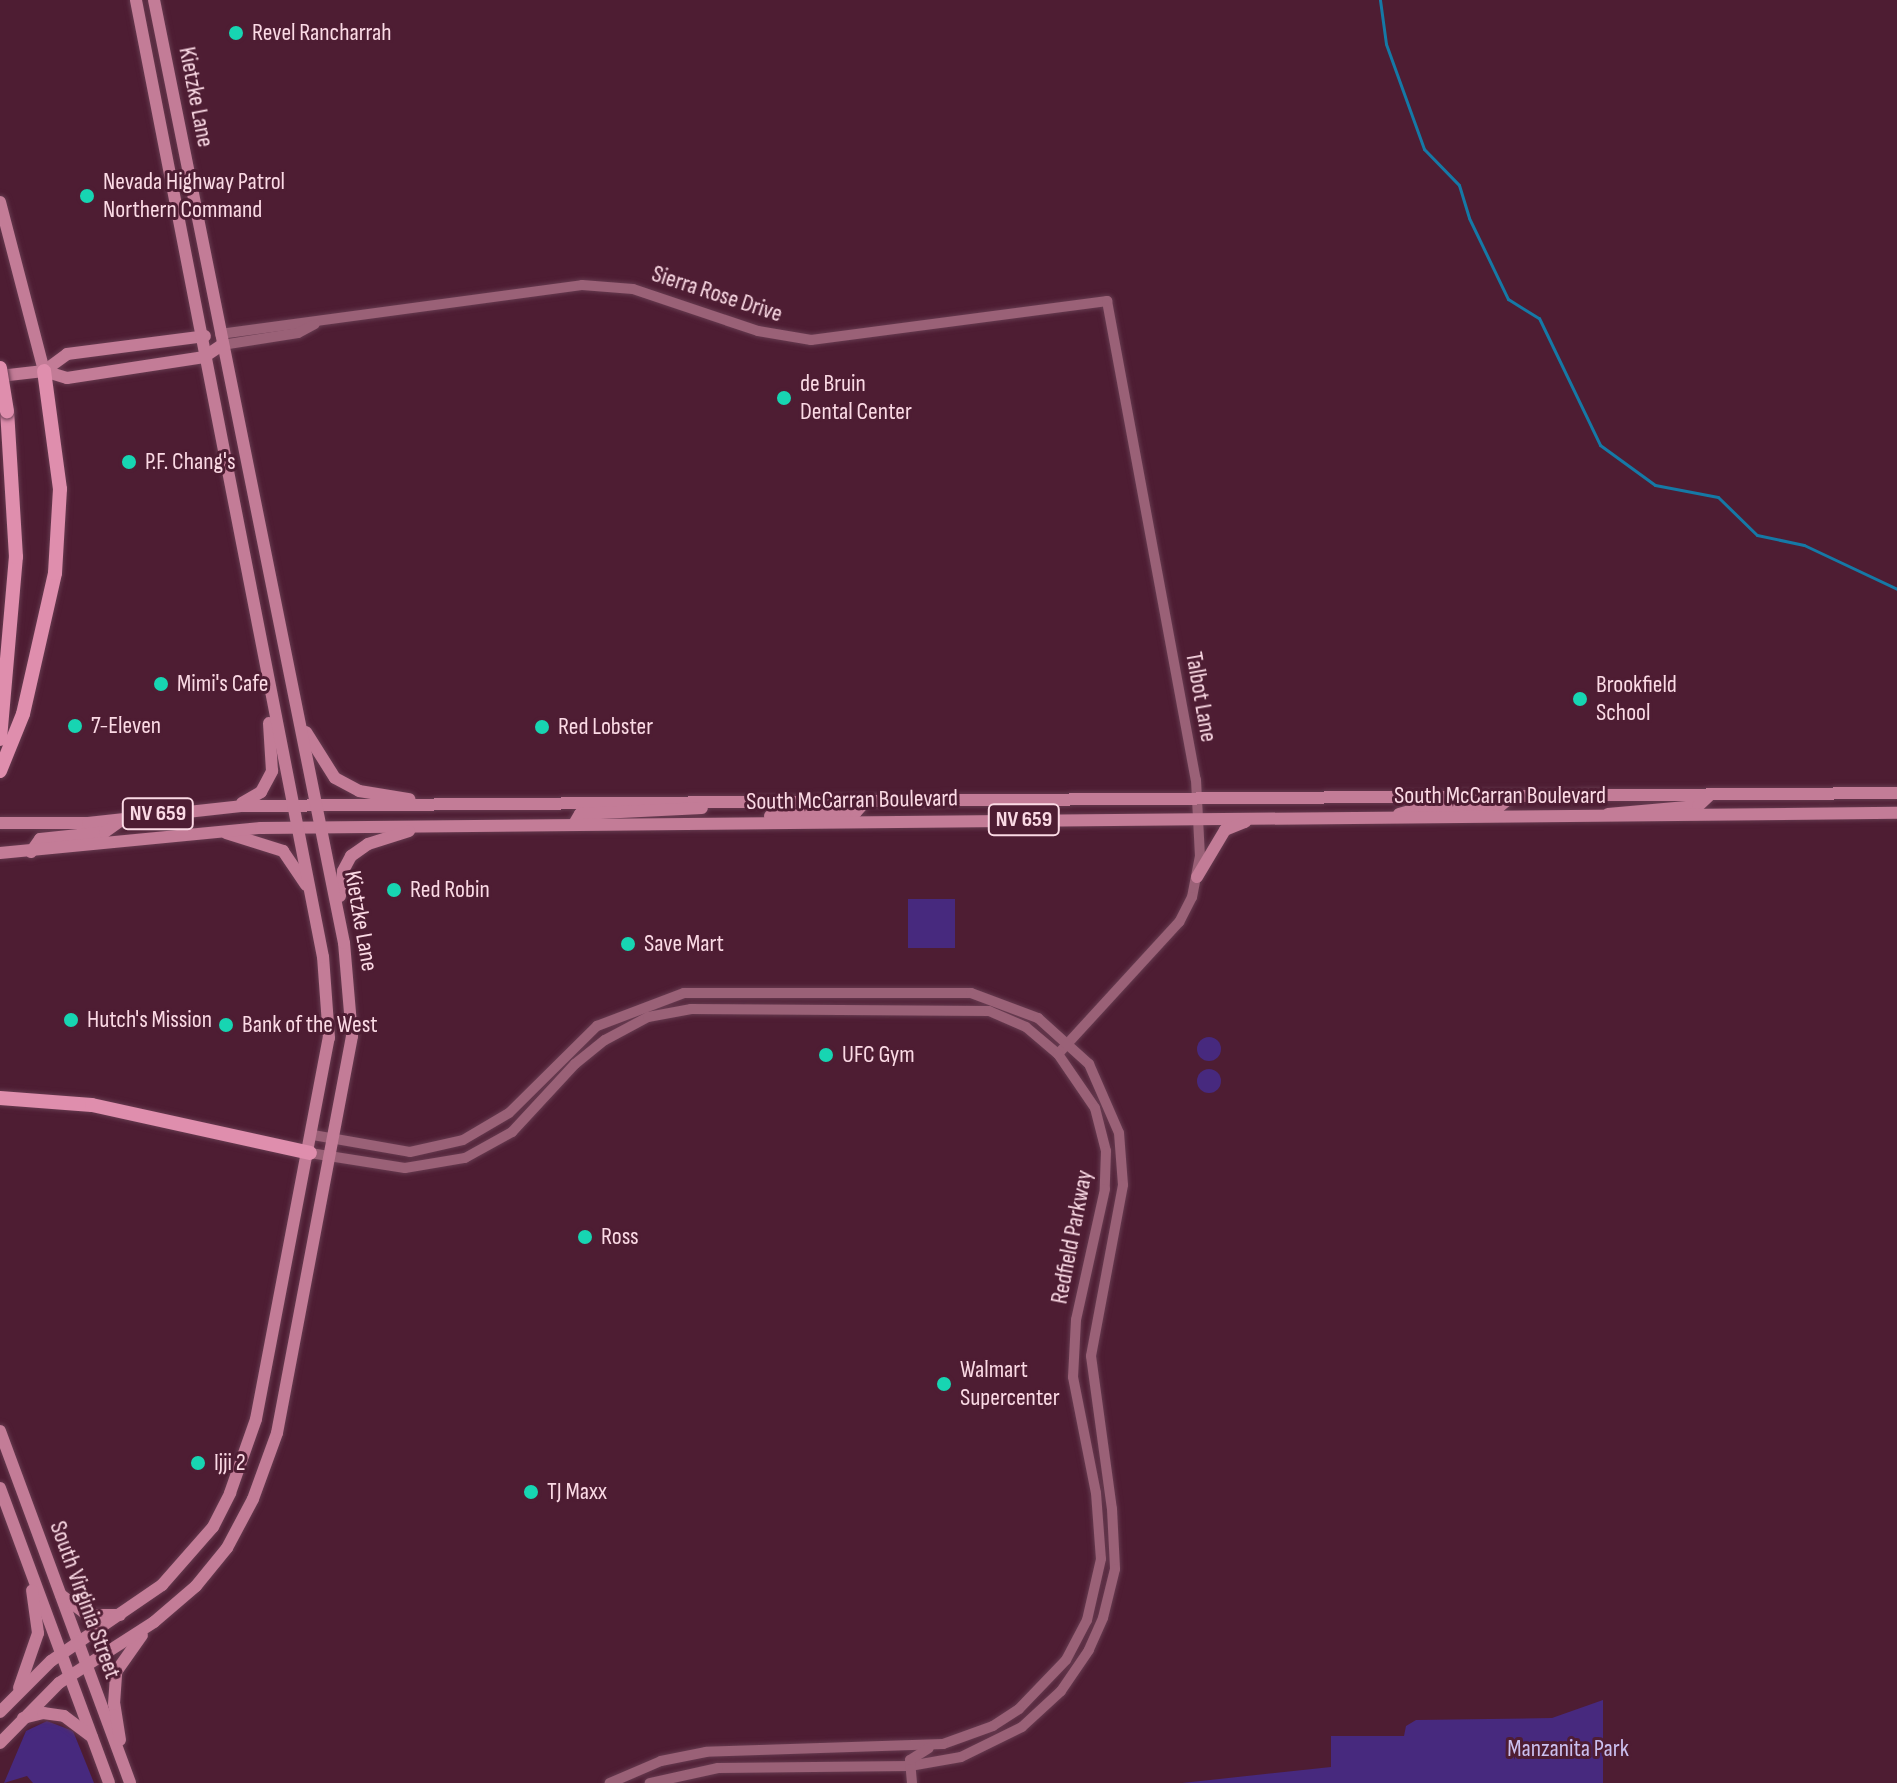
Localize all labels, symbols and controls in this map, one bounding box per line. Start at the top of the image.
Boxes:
place label: Revel Rancharrah [252,19,392,47]
marker: Revel Rancharrah [227,24,245,42]
street label: Kietzke Lane [172,45,220,149]
place label: Nevada Highway Patrol Northern Command [103,168,285,224]
marker: Nevada Highway Patrol Northern Command [78,187,96,205]
street label: Sierra Rose Drive [648,259,786,329]
place label: de Bruin Dental Center [800,370,912,426]
marker: de Bruin Dental Center [775,389,793,407]
place label: P.F. Chang's [145,448,236,476]
marker: P.F. Chang's [120,453,138,471]
street label: Talbot Lane [1179,650,1223,744]
place label: Mimi's Cafe [177,670,268,698]
place label: Brookfield School [1596,671,1677,727]
marker: Mimi's Cafe [152,675,170,693]
marker: Brookfield School [1571,690,1589,708]
place label: 7-Eleven [91,712,161,740]
place label: Red Lobster [558,713,653,741]
marker: 7-Eleven [66,717,84,735]
marker: Red Lobster [533,718,551,736]
street label: South McCarran Boulevard [1394,782,1606,810]
street label: South McCarran Boulevard [746,784,958,816]
road number: NV 659 [120,796,196,832]
road number: NV 659 [986,802,1062,838]
street label: Kietzke Lane [338,869,384,973]
place label: Red Robin [410,876,490,904]
marker: Red Robin [385,881,403,899]
place label: Save Mart [644,930,724,958]
marker: Save Mart [619,935,637,953]
place label: Hutch's Mission [87,1006,212,1034]
marker: Hutch's Mission [62,1011,80,1029]
place label: Bank of the West [242,1011,378,1039]
marker: Bank of the West [217,1016,235,1034]
place label: UFC Gym [842,1041,915,1069]
marker: UFC Gym [817,1046,835,1064]
street label: Redfield Parkway [1045,1168,1099,1306]
place label: Ross [601,1223,639,1251]
marker: Ross [576,1228,594,1246]
place label: Walmart Supercenter [960,1356,1060,1412]
marker: Walmart Supercenter [935,1375,953,1393]
place label: Ijji 2 [214,1449,246,1477]
marker: Ijji 2 [189,1454,207,1472]
place label: TJ Maxx [547,1478,607,1506]
marker: TJ Maxx [522,1483,540,1501]
street label: South Virginia Street [43,1517,127,1683]
park label: Manzanita Park [1507,1735,1629,1763]

